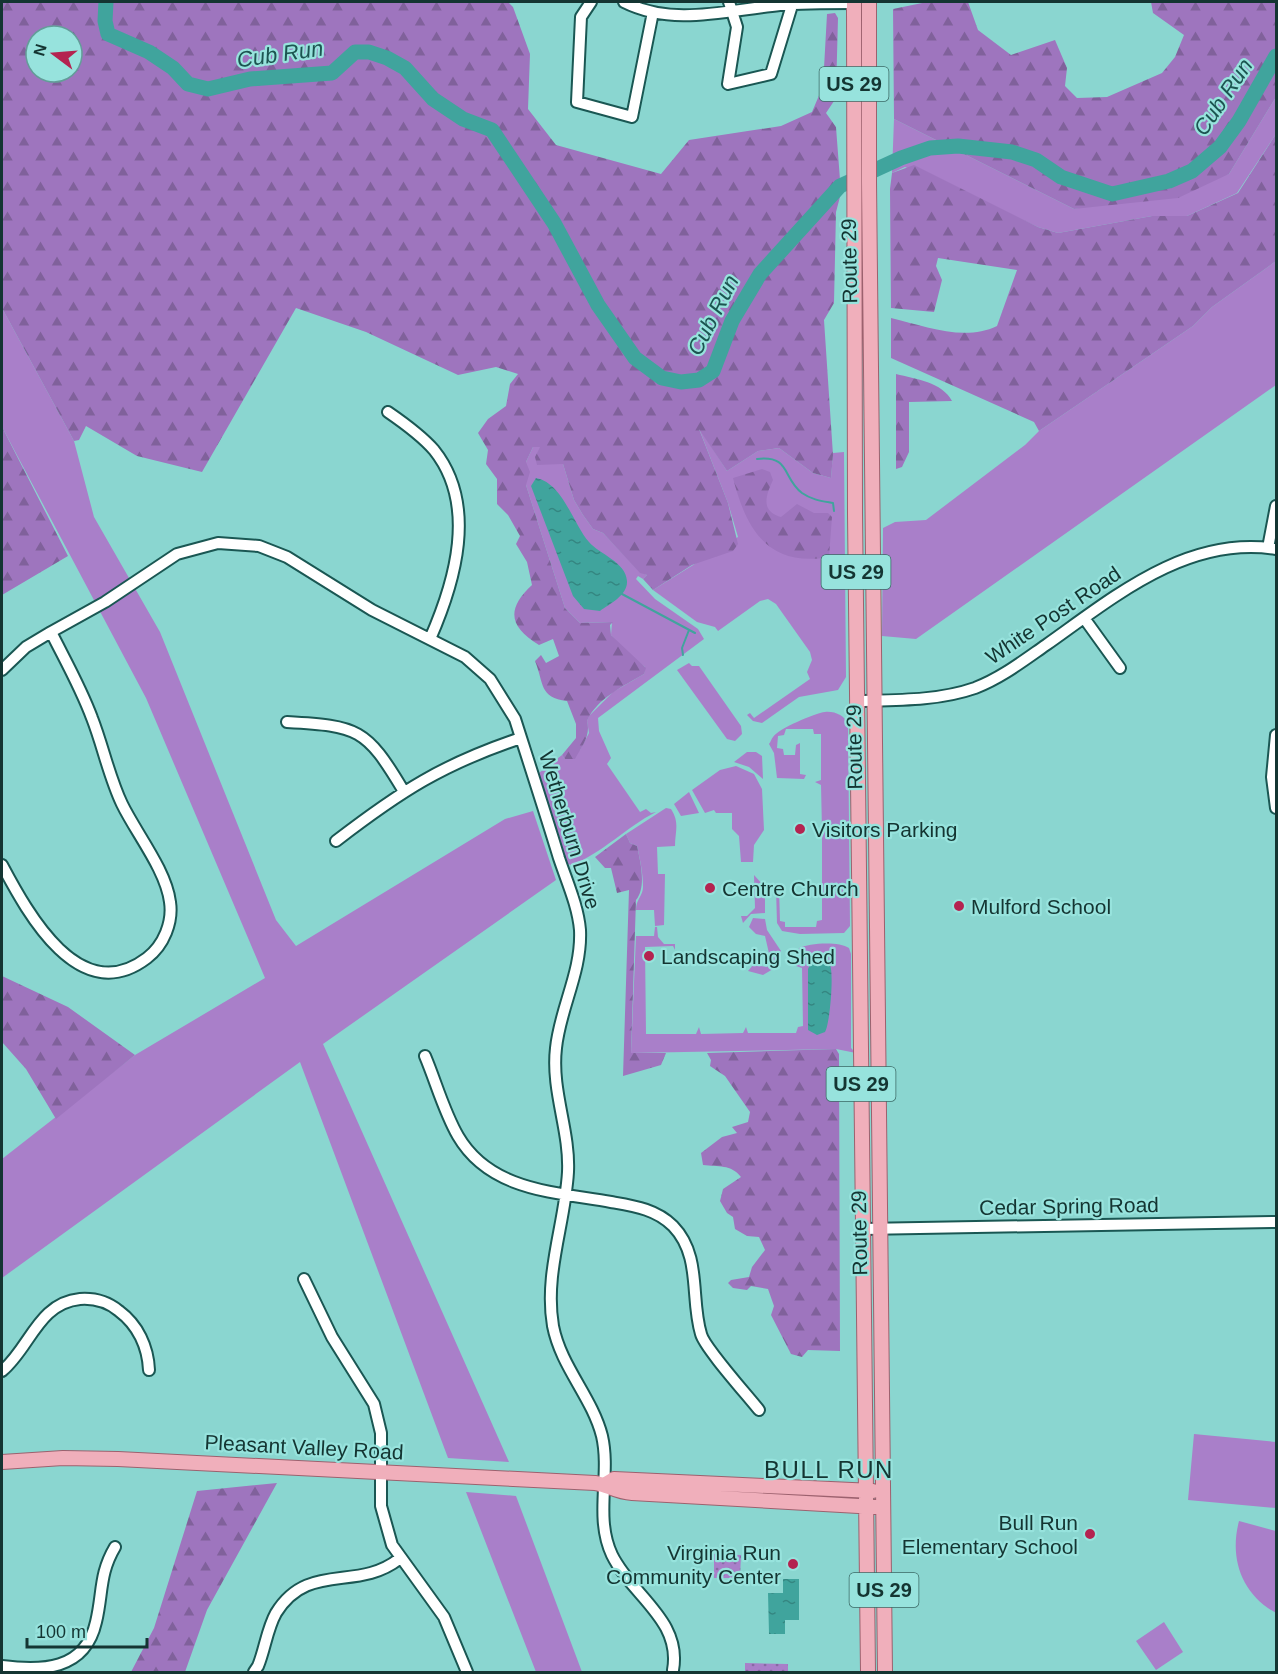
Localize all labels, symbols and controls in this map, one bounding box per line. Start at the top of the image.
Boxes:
north arrow [24,24,84,84]
water label: Cub Run [235,36,325,72]
text: N [30,42,50,58]
water label: Cub Run [1188,54,1258,140]
road number: US 29 [820,67,888,101]
street label: Route 29 [837,218,861,304]
water label: Cub Run [682,271,744,359]
road number: US 29 [822,555,890,589]
street label: White Post Road [981,561,1125,669]
street label: Route 29 [842,704,866,790]
street label: Wetherburn Drive [535,748,605,912]
place label: Visitors Parking [812,818,958,841]
marker: Visitors Parking [793,822,807,836]
place label: Centre Church [722,877,859,900]
marker: Centre Church [703,881,717,895]
place label: Mulford School [971,895,1111,918]
marker: Mulford School [952,899,966,913]
place label: Landscaping Shed [661,945,835,968]
marker: Landscaping Shed [642,949,656,963]
road number: US 29 [826,1067,896,1101]
street label: Route 29 [847,1190,871,1276]
street label: Cedar Spring Road [979,1193,1159,1219]
street label: Pleasant Valley Road [204,1430,404,1464]
district label: BULL RUN [764,1456,894,1483]
place label: Bull Run Elementary School [902,1511,1078,1558]
marker: Bull Run Elementary School [1083,1527,1097,1541]
place label: Virginia Run Community Center [606,1541,781,1588]
marker: Virginia Run Community Center [786,1557,800,1571]
road number: US 29 [850,1573,918,1607]
scale bar [27,1611,147,1649]
text: 100 m [36,1622,86,1642]

